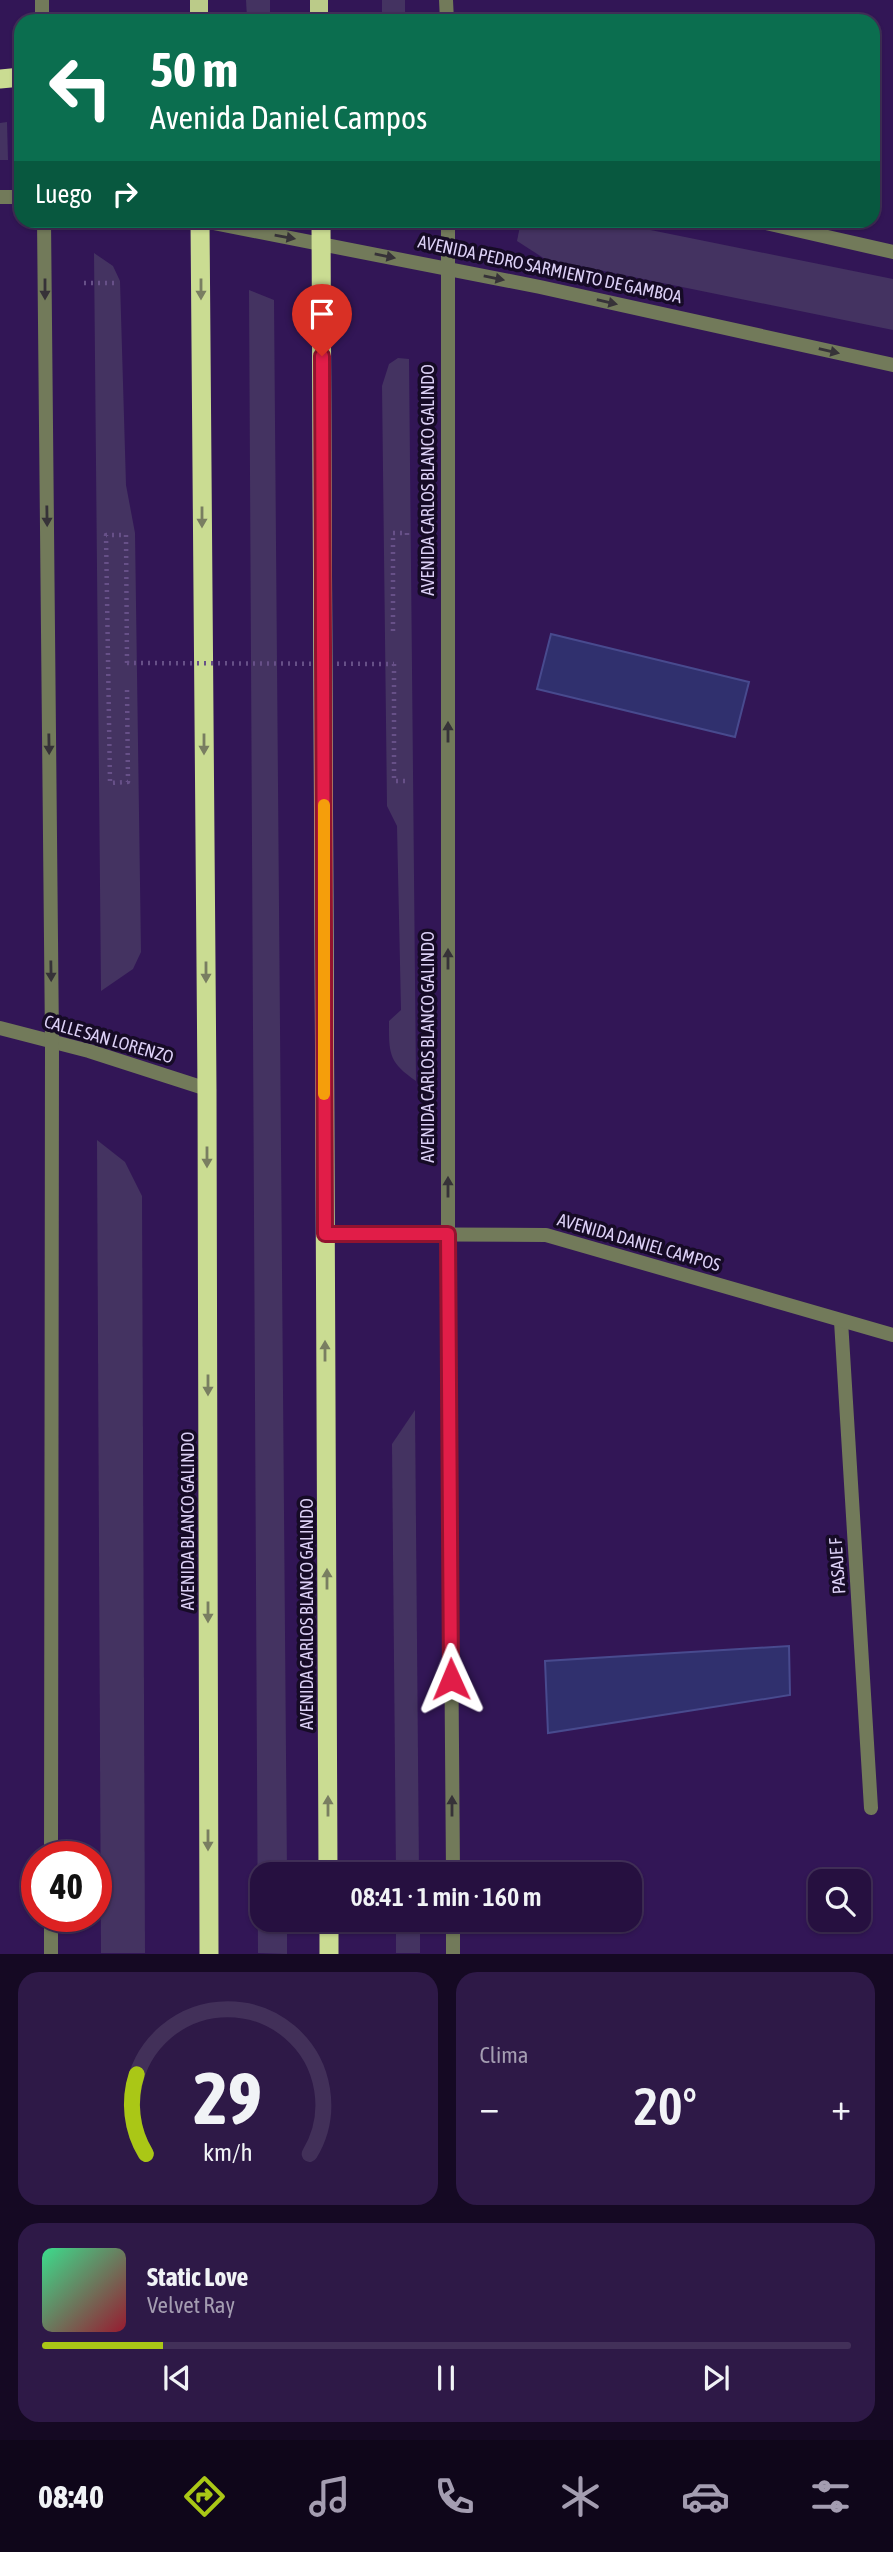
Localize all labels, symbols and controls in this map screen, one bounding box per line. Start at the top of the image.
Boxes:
text: 50 m [150,41,238,97]
icon: left [35,42,126,133]
text: Avenida Daniel Campos [150,99,427,136]
icon: right [106,175,144,213]
text: Luego [35,179,92,209]
one-way arrow [274,231,296,242]
street label: AVENIDA PEDRO SARMIENTO DE GAMBOA [416,231,684,307]
one-way arrow [374,250,396,261]
one-way arrow [483,272,505,283]
one-way arrow [39,278,51,300]
one-way arrow [195,278,207,300]
pin [292,284,352,356]
icon: arrive [303,295,341,333]
one-way arrow [596,296,618,307]
one-way arrow [818,346,840,357]
street label: AVENIDA CARLOS BLANCO GALINDO [417,364,438,596]
one-way arrow [41,505,53,527]
one-way arrow [196,506,208,528]
one-way arrow [442,720,454,742]
one-way arrow [43,733,55,755]
one-way arrow [198,733,210,755]
street label: AVENIDA CARLOS BLANCO GALINDO [417,931,438,1163]
one-way arrow [442,948,454,970]
one-way arrow [45,960,57,982]
one-way arrow [200,961,212,983]
street label: CALLE SAN LORENZO [42,1011,176,1067]
one-way arrow [201,1147,213,1169]
one-way arrow [442,1175,454,1197]
street label: AVENIDA DANIEL CAMPOS [555,1209,723,1275]
one-way arrow [320,1340,331,1362]
one-way arrow [202,1374,214,1396]
street label: AVENIDA BLANCO GALINDO [177,1432,198,1610]
street label: AVENIDA CARLOS BLANCO GALINDO [296,1498,317,1730]
street label: PASAJE F [825,1536,849,1595]
one-way arrow [321,1567,333,1589]
one-way arrow [202,1601,214,1623]
position arrow [414,1642,488,1716]
one-way arrow [322,1795,334,1817]
one-way arrow [446,1795,458,1817]
one-way arrow [202,1829,214,1851]
speed limit sign: 40 [21,1841,112,1932]
map controls [808,1869,871,1932]
button: search [808,1869,871,1932]
text: 08:41 · 1 min · 160 m [351,1882,541,1912]
text: Clima [480,2042,529,2068]
text: 29 [194,2057,262,2140]
text: 20° [634,2076,697,2136]
text: − [480,2085,499,2128]
text: + [831,2085,851,2128]
text: km/h [203,2138,253,2166]
text: Static Love [147,2262,248,2292]
text: Velvet Ray [147,2292,235,2318]
icon: previous [158,2359,196,2397]
icon: pause [427,2359,465,2397]
icon: next [697,2359,735,2397]
icon: directions [180,2472,229,2521]
icon: music [305,2472,354,2521]
icon: phone [430,2472,479,2521]
icon: climate [556,2472,605,2521]
icon: car [681,2472,730,2521]
icon: filters [806,2472,855,2521]
text: 08:40 [38,2478,104,2515]

